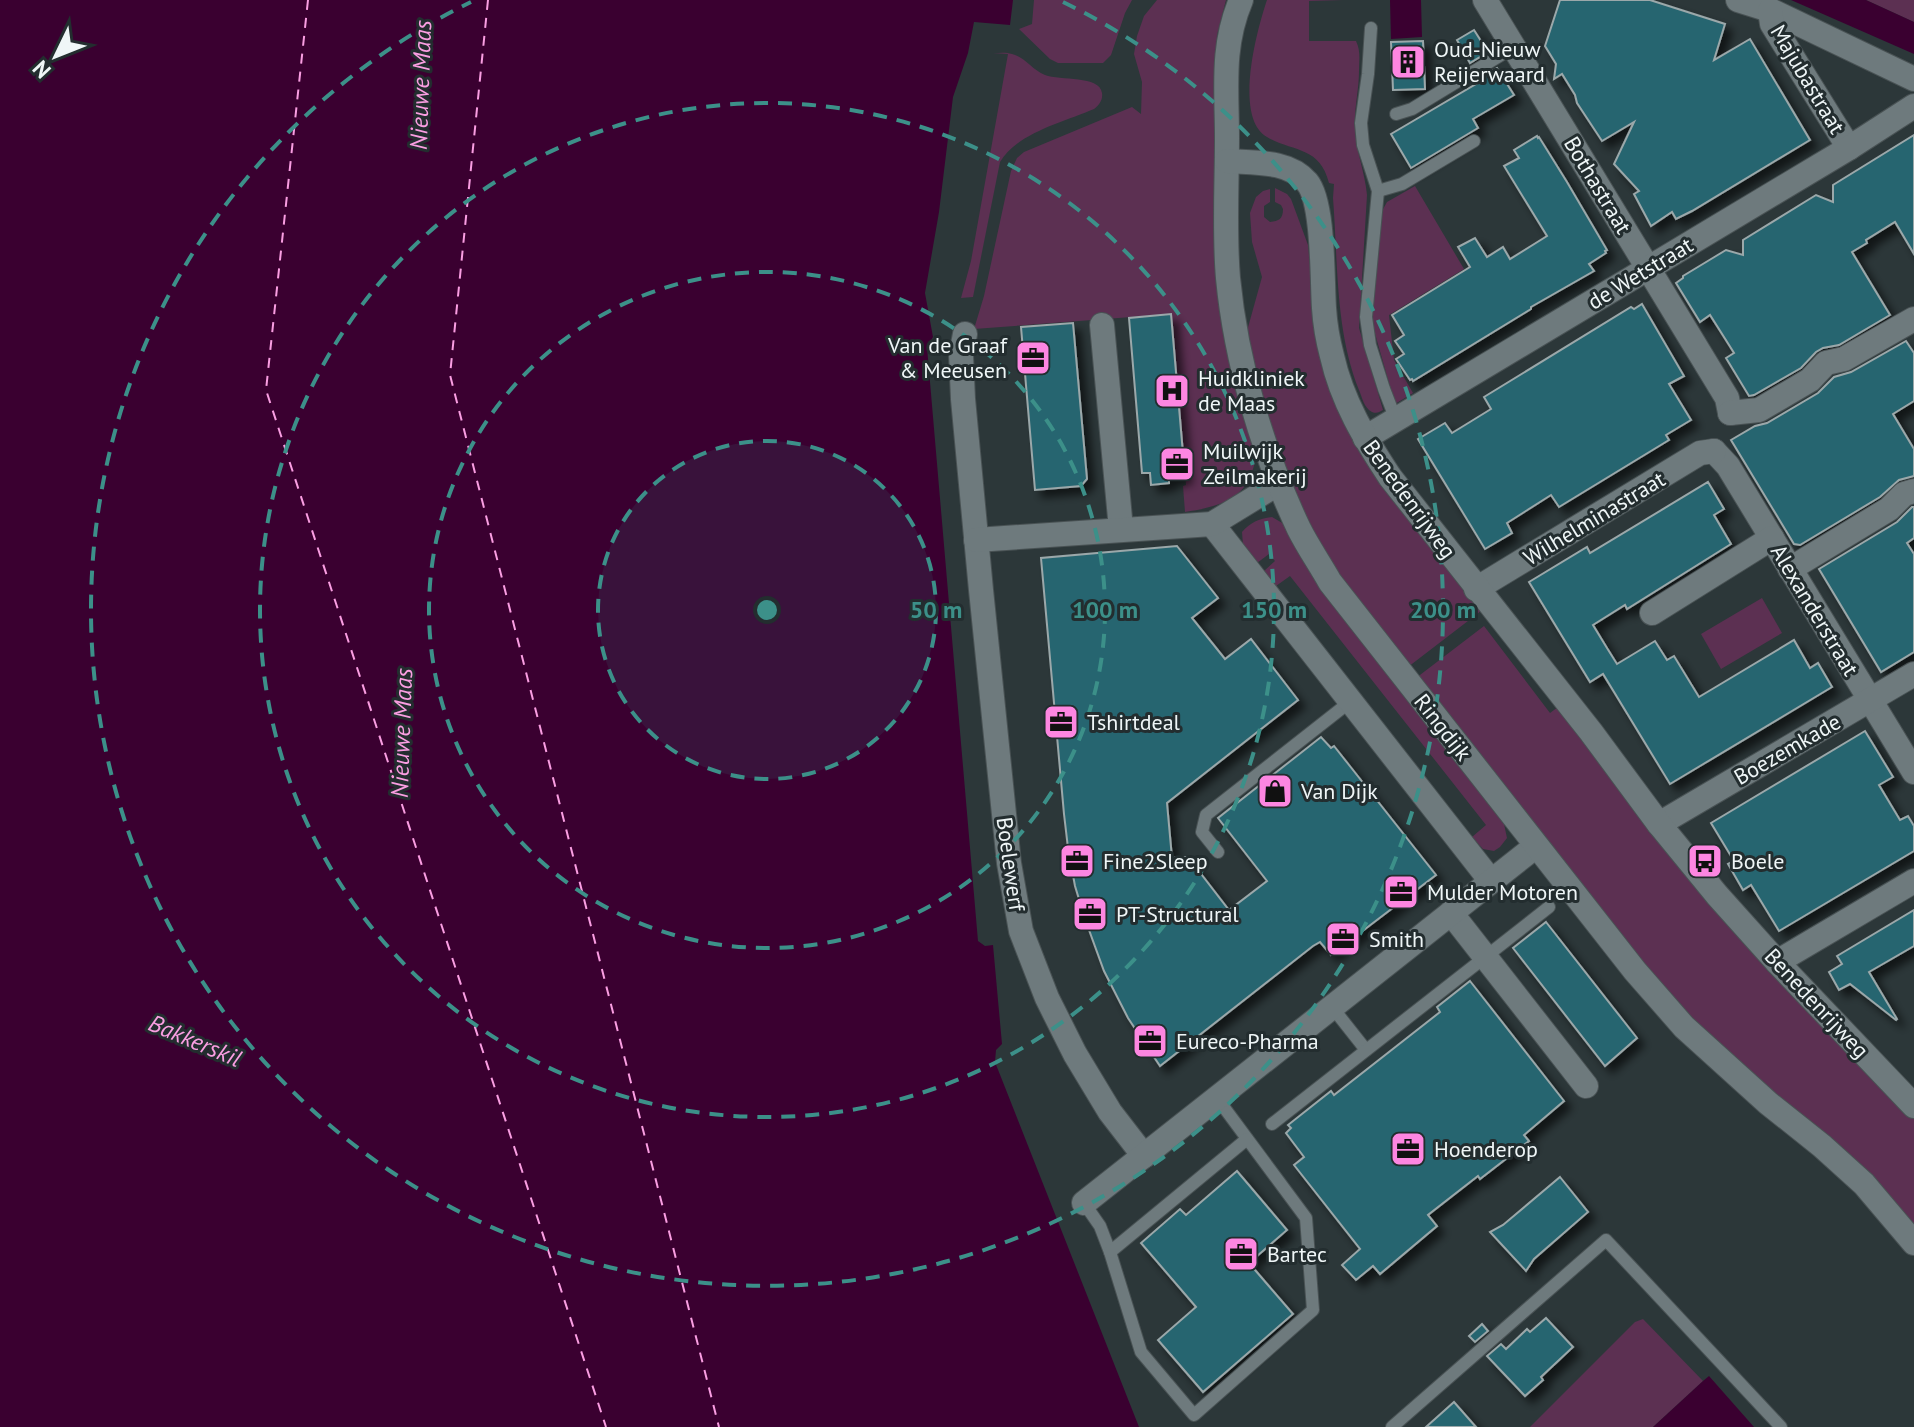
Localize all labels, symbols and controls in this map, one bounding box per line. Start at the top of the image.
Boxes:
north arrow [16,16,96,96]
water label: Nieuwe Maas [403,19,438,150]
street label: Majubastraat [1764,19,1852,139]
place label: Oud-Nieuw Reijerwaard [1434,35,1545,88]
building icon: Oud-Nieuw Reijerwaard [1389,43,1427,81]
text: N [26,55,57,84]
street label: Bothastraat [1558,131,1638,239]
street label: de Wetstraat [1582,230,1698,315]
place label: Van de Graaf & Meeusen [887,331,1008,384]
office icon: Van de Graaf & Meeusen [1014,339,1052,377]
place label: Huidkliniek de Maas [1198,364,1305,417]
hospital icon: Huidkliniek de Maas [1153,372,1191,410]
street label: Benedenrijweg [1357,434,1463,564]
place label: Muilwijk Zeilmakerij [1203,437,1307,490]
office icon: Muilwijk Zeilmakerij [1158,445,1196,483]
street label: Wilhelminastraat [1518,464,1670,571]
street label: Alexanderstraat [1765,539,1865,681]
text: 50 m [910,594,962,625]
text: 100 m [1072,594,1138,625]
text: 150 m [1241,594,1307,625]
text: 200 m [1410,594,1476,625]
centre of rings [753,596,781,624]
water label: Nieuwe Maas [384,667,419,798]
street label: Ringdijk [1408,688,1478,766]
office icon: Tshirtdeal [1042,703,1080,741]
street label: Boezemkade [1729,707,1845,791]
place label: Tshirtdeal [1087,708,1181,736]
shop icon: Van Dijk [1256,772,1294,810]
place label: Van Dijk [1300,777,1378,805]
street label: Boelewerf [991,815,1032,914]
office icon: Fine2Sleep [1058,842,1096,880]
bus stop icon: Boele [1686,842,1724,880]
place label: Fine2Sleep [1103,847,1208,875]
place label: Boele [1731,847,1784,875]
office icon: Mulder Motoren [1382,873,1420,911]
place label: Mulder Motoren [1427,878,1578,906]
office icon: PT-Structural [1071,895,1109,933]
place label: PT-Structural [1116,900,1239,928]
office icon: Smith [1324,920,1362,958]
place label: Smith [1369,925,1424,953]
street label: Benedenrijweg [1759,942,1875,1064]
water label: Bakkerskil [144,1007,247,1074]
office icon: Eureco-Pharma [1131,1022,1169,1060]
place label: Eureco-Pharma [1176,1027,1319,1055]
office icon: Hoenderop [1389,1130,1427,1168]
place label: Hoenderop [1434,1135,1538,1163]
office icon: Bartec [1222,1235,1260,1273]
place label: Bartec [1267,1240,1327,1268]

